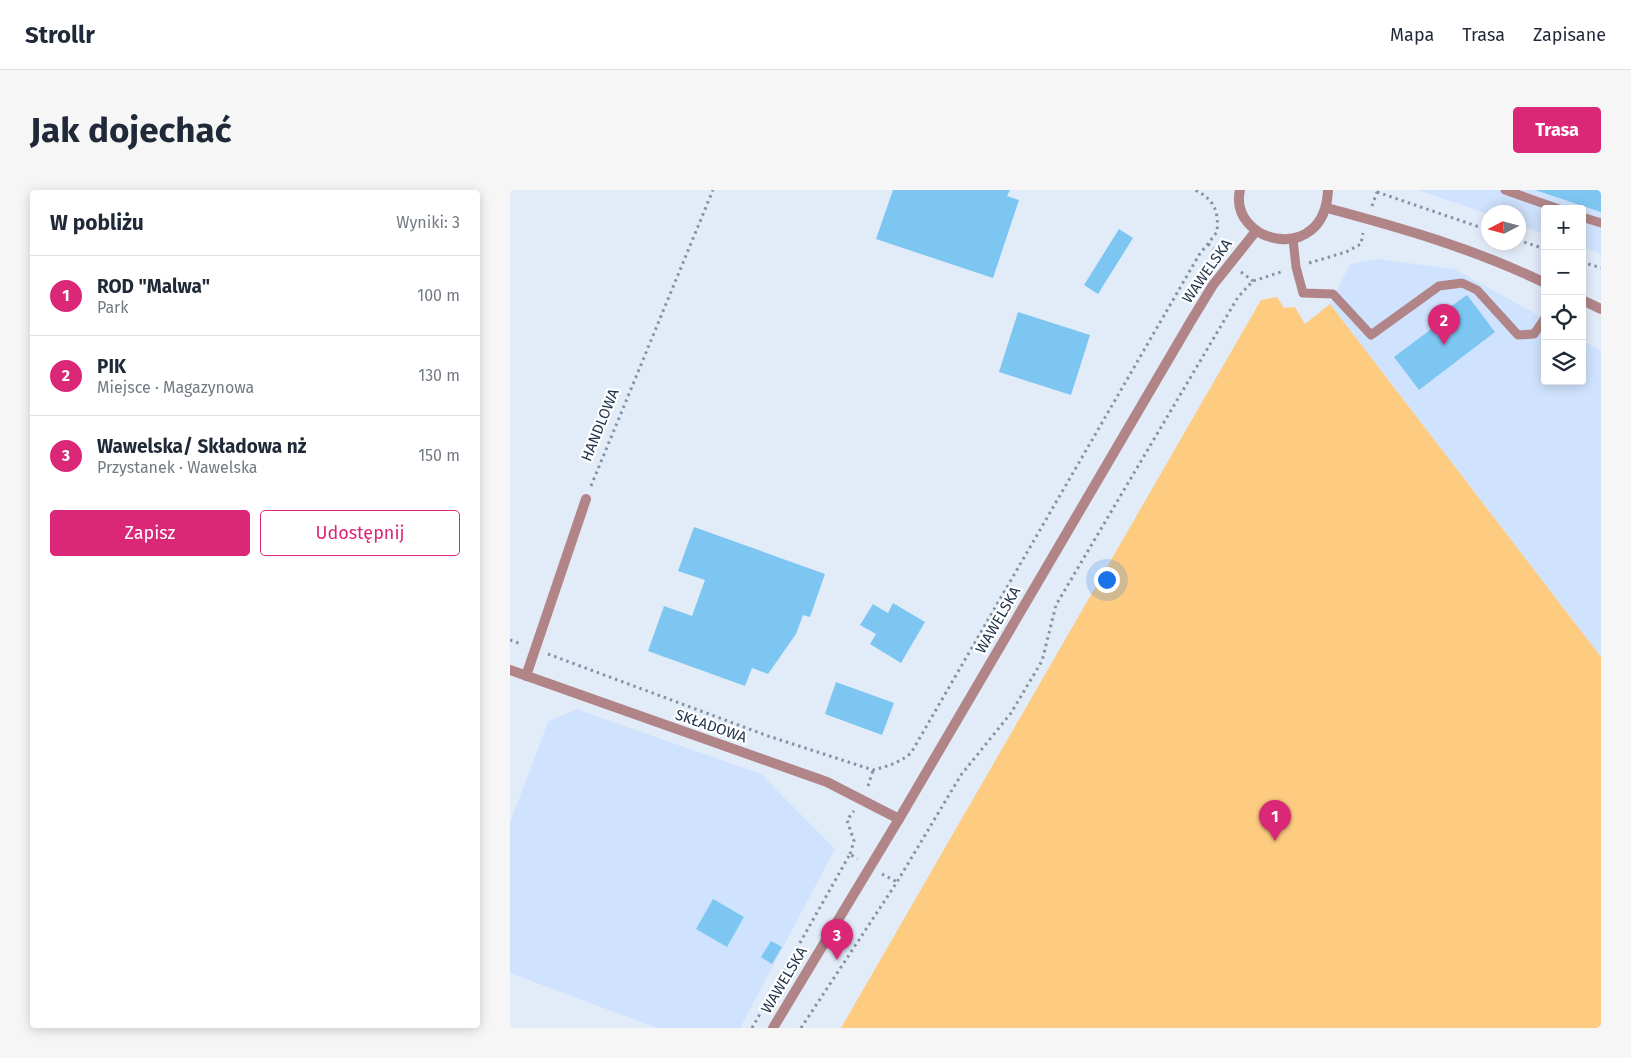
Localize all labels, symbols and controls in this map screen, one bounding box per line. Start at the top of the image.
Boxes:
text: Strollr [25,21,95,49]
text: Mapa [1390,24,1434,46]
text: Trasa [1462,24,1505,46]
text: Zapisane [1533,24,1606,46]
button: Trasa [1513,107,1601,153]
text: Jak dojechać [30,109,231,151]
north arrow [1481,205,1526,250]
map controls [1541,205,1586,385]
button: + [1541,205,1586,250]
text: W pobliżu [50,210,144,236]
text: Wyniki: 3 [396,213,460,232]
street label: WAWELSKA [1178,235,1236,307]
button: − [1541,250,1586,295]
text: ROD "Malwa" [97,275,210,298]
text: 1 [62,286,70,305]
text: 100 m [417,286,460,305]
button: locate [1541,295,1586,340]
text: Park [97,298,129,317]
pin: 2 [1428,304,1460,345]
button: layers [1541,340,1586,385]
text: PIK [97,355,126,378]
text: 2 [62,366,70,385]
text: 130 m [418,366,460,385]
text: Miejsce · Magazynowa [97,378,254,397]
street label: HANDLOWA [577,386,623,464]
text: Wawelska/ Składowa nż [97,435,306,458]
text: 3 [62,446,70,465]
text: 150 m [418,446,460,465]
text: Przystanek · Wawelska [97,458,258,477]
button: Zapisz [50,510,250,556]
button: Udostępnij [260,510,460,556]
your location [1094,567,1120,593]
street label: WAWELSKA [972,583,1025,657]
street label: SKŁADOWA [673,705,749,747]
pin: 1 [1259,800,1291,841]
pin: 3 [821,919,853,960]
street label: WAWELSKA [757,943,811,1016]

